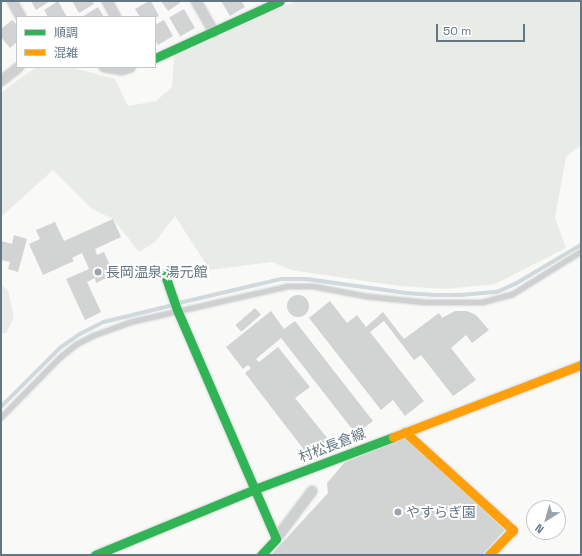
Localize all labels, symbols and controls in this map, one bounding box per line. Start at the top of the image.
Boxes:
legend [16,16,156,68]
scale bar [438,16,527,42]
text: 50 m [443,23,471,39]
text: 順調 [54,25,78,41]
text: 混雑 [54,45,78,61]
place label: 長岡温泉 湯元館 [106,264,208,280]
marker: 長岡温泉 湯元館 [93,267,103,277]
street label: 村松長倉線 [296,425,368,465]
north arrow [526,500,566,540]
place label: やすらぎ園 [406,504,476,520]
marker: やすらぎ園 [393,507,403,517]
text: N [532,521,547,537]

